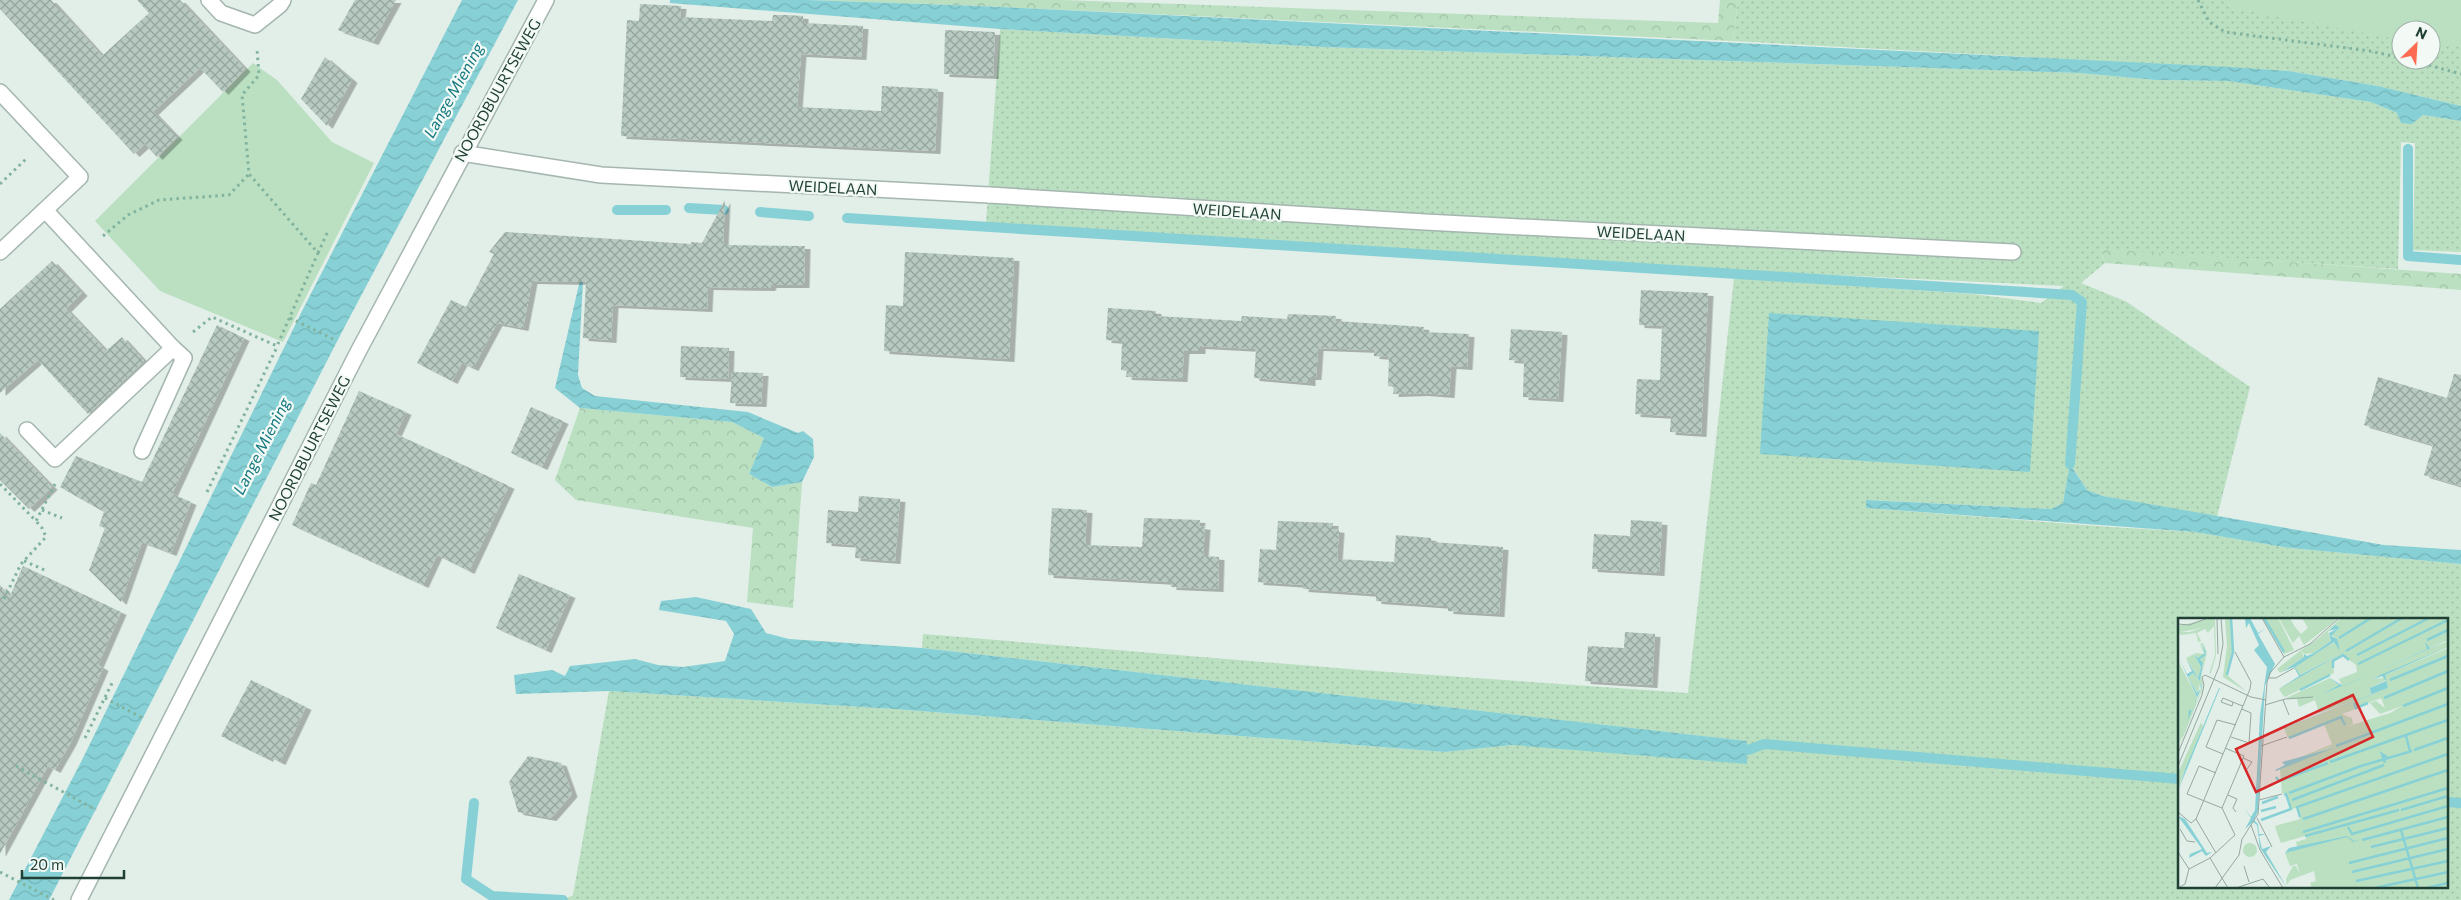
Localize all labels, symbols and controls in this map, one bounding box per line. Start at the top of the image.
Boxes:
street label: NOORDBUURTSEWEG [450,15,544,165]
north arrow [2391,20,2441,70]
text: N [2413,23,2430,43]
water label: Lange Miening [419,38,488,141]
street label: WEIDELAAN [788,176,878,198]
street label: WEIDELAAN [1192,199,1282,223]
street label: WEIDELAAN [1596,222,1686,244]
street label: NOORDBUURTSEWEG [264,372,354,524]
water label: Lange Miening [229,393,294,497]
inset map [2178,618,2448,888]
scale bar [22,848,125,880]
text: 20 m [30,855,64,873]

